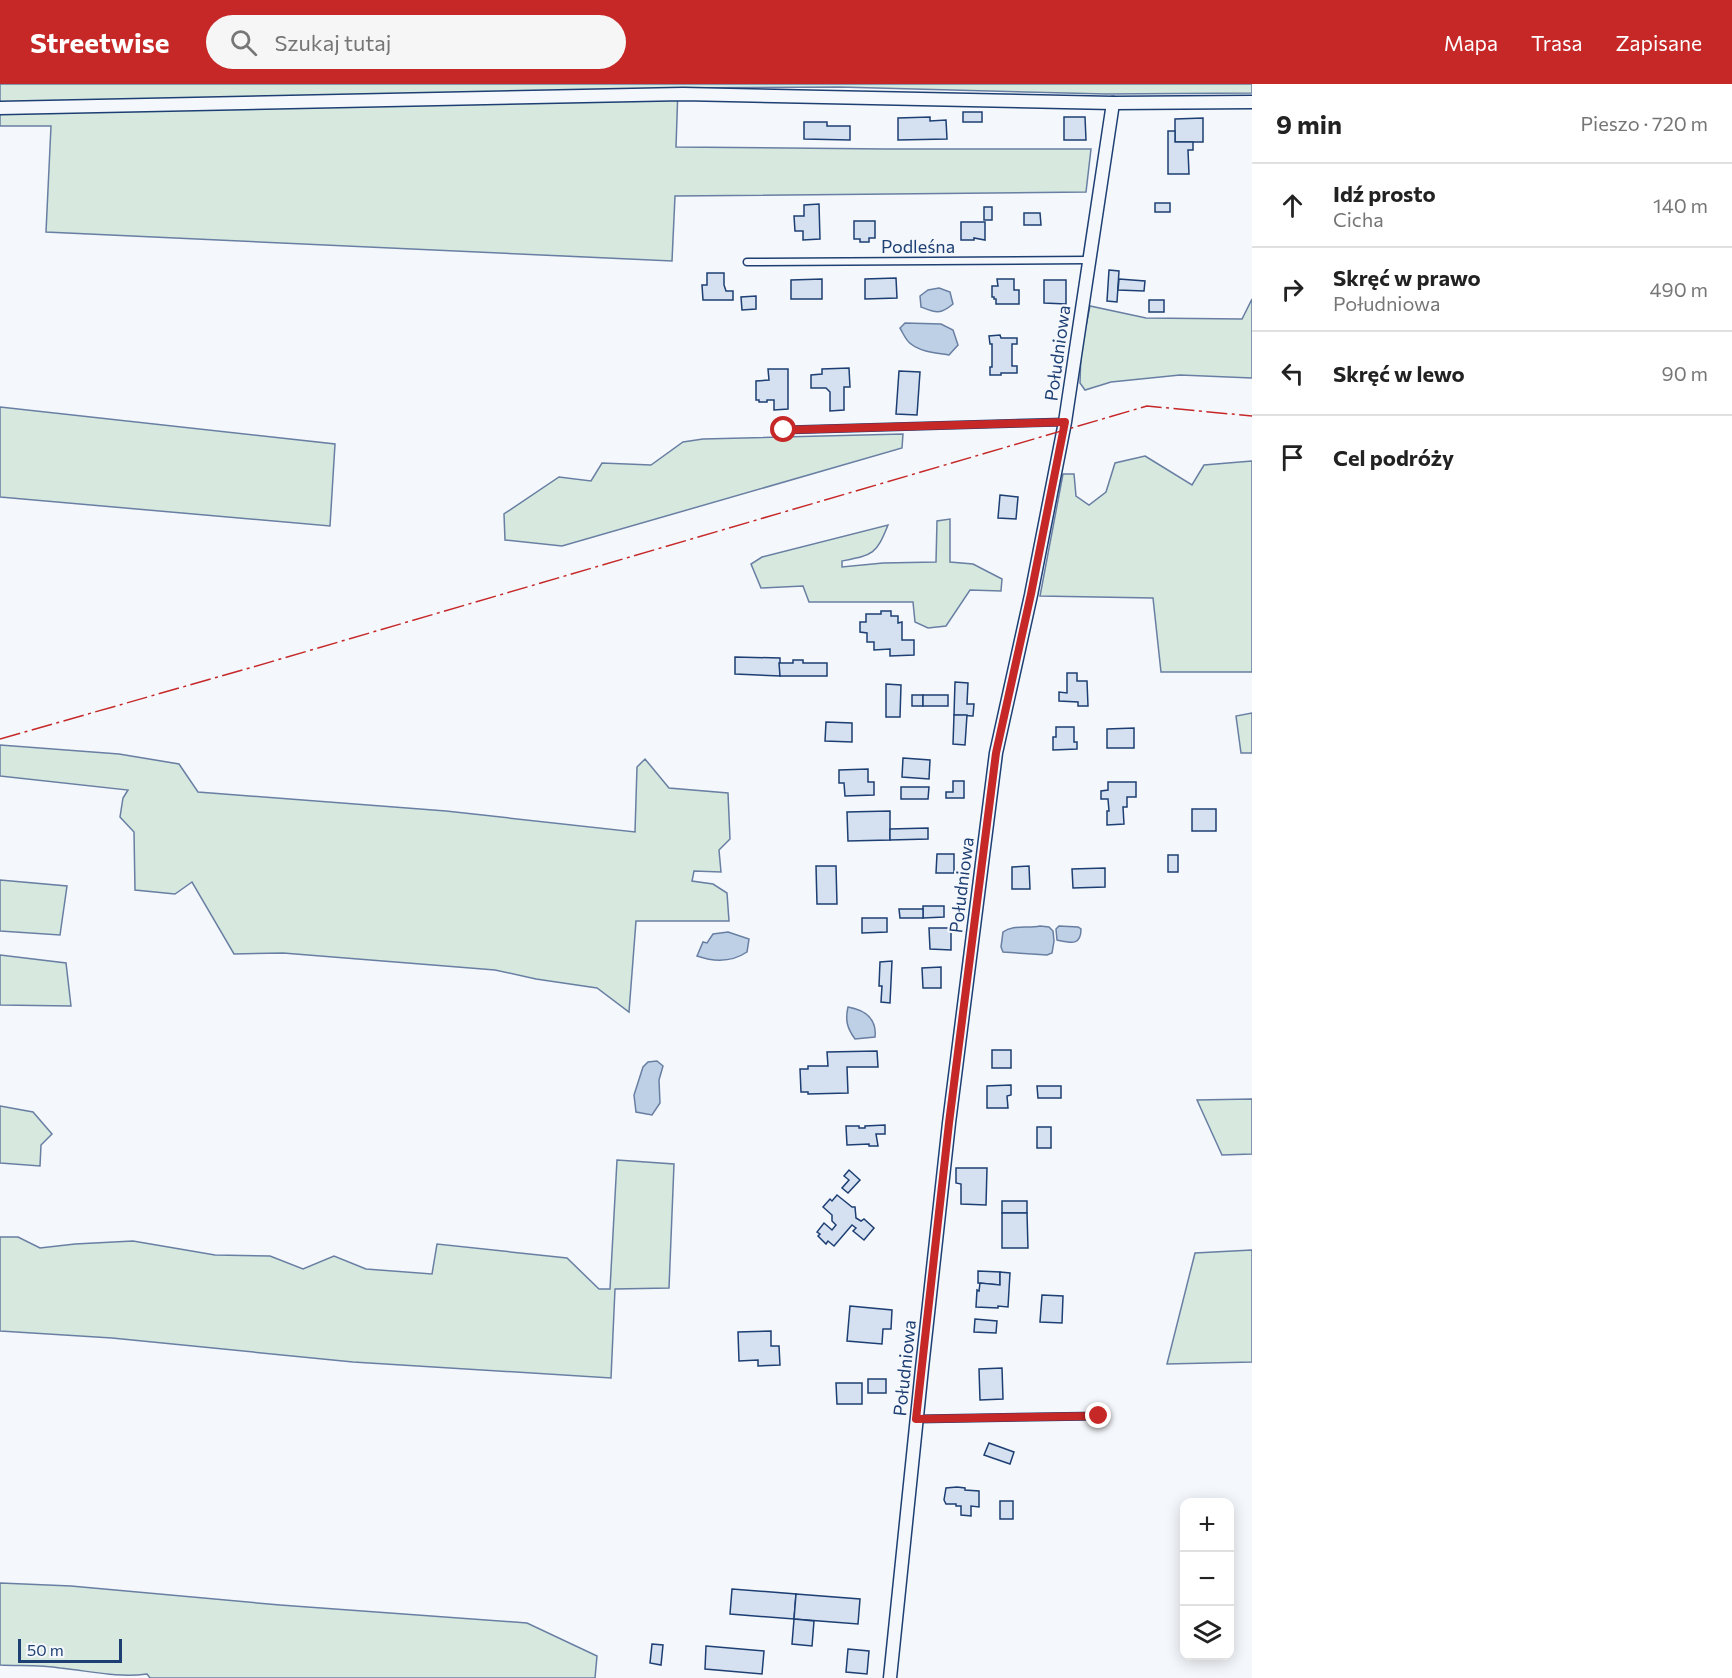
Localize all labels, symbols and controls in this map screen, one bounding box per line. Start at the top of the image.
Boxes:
search box [206,15,626,69]
text: Streetwise [30,25,170,59]
icon: search [227,26,260,59]
text: Szukaj tutaj [275,29,391,56]
text: Mapa [1444,30,1498,55]
text: Trasa [1531,30,1582,55]
text: Zapisane [1615,30,1702,55]
text: 9 min [1276,108,1342,139]
text: Pieszo · 720 m [1580,111,1708,135]
text: Idź prosto [1333,180,1436,207]
icon: ahead [1276,189,1309,222]
text: 140 m [1653,193,1708,217]
text: Cicha [1333,207,1384,231]
street label: Podleśna [881,235,955,257]
text: Skręć w prawo [1333,264,1481,291]
icon: right [1276,273,1309,306]
text: 490 m [1650,277,1708,301]
text: Południowa [1333,291,1440,315]
street label: Południowa [1039,304,1075,402]
icon: left [1276,357,1309,390]
text: Skręć w lewo [1333,360,1465,387]
text: 90 m [1662,361,1708,385]
route start [770,416,796,442]
icon: arrive [1276,441,1309,474]
text: Cel podróży [1333,444,1454,471]
street label: Południowa [944,836,978,934]
street label: Południowa [888,1319,920,1417]
route end [1085,1402,1111,1428]
map controls [1180,1498,1234,1660]
button: + [1180,1498,1234,1552]
button: − [1180,1552,1234,1606]
button: layers [1180,1606,1234,1660]
scale bar [18,1636,122,1664]
text: 50 m [27,1640,64,1659]

